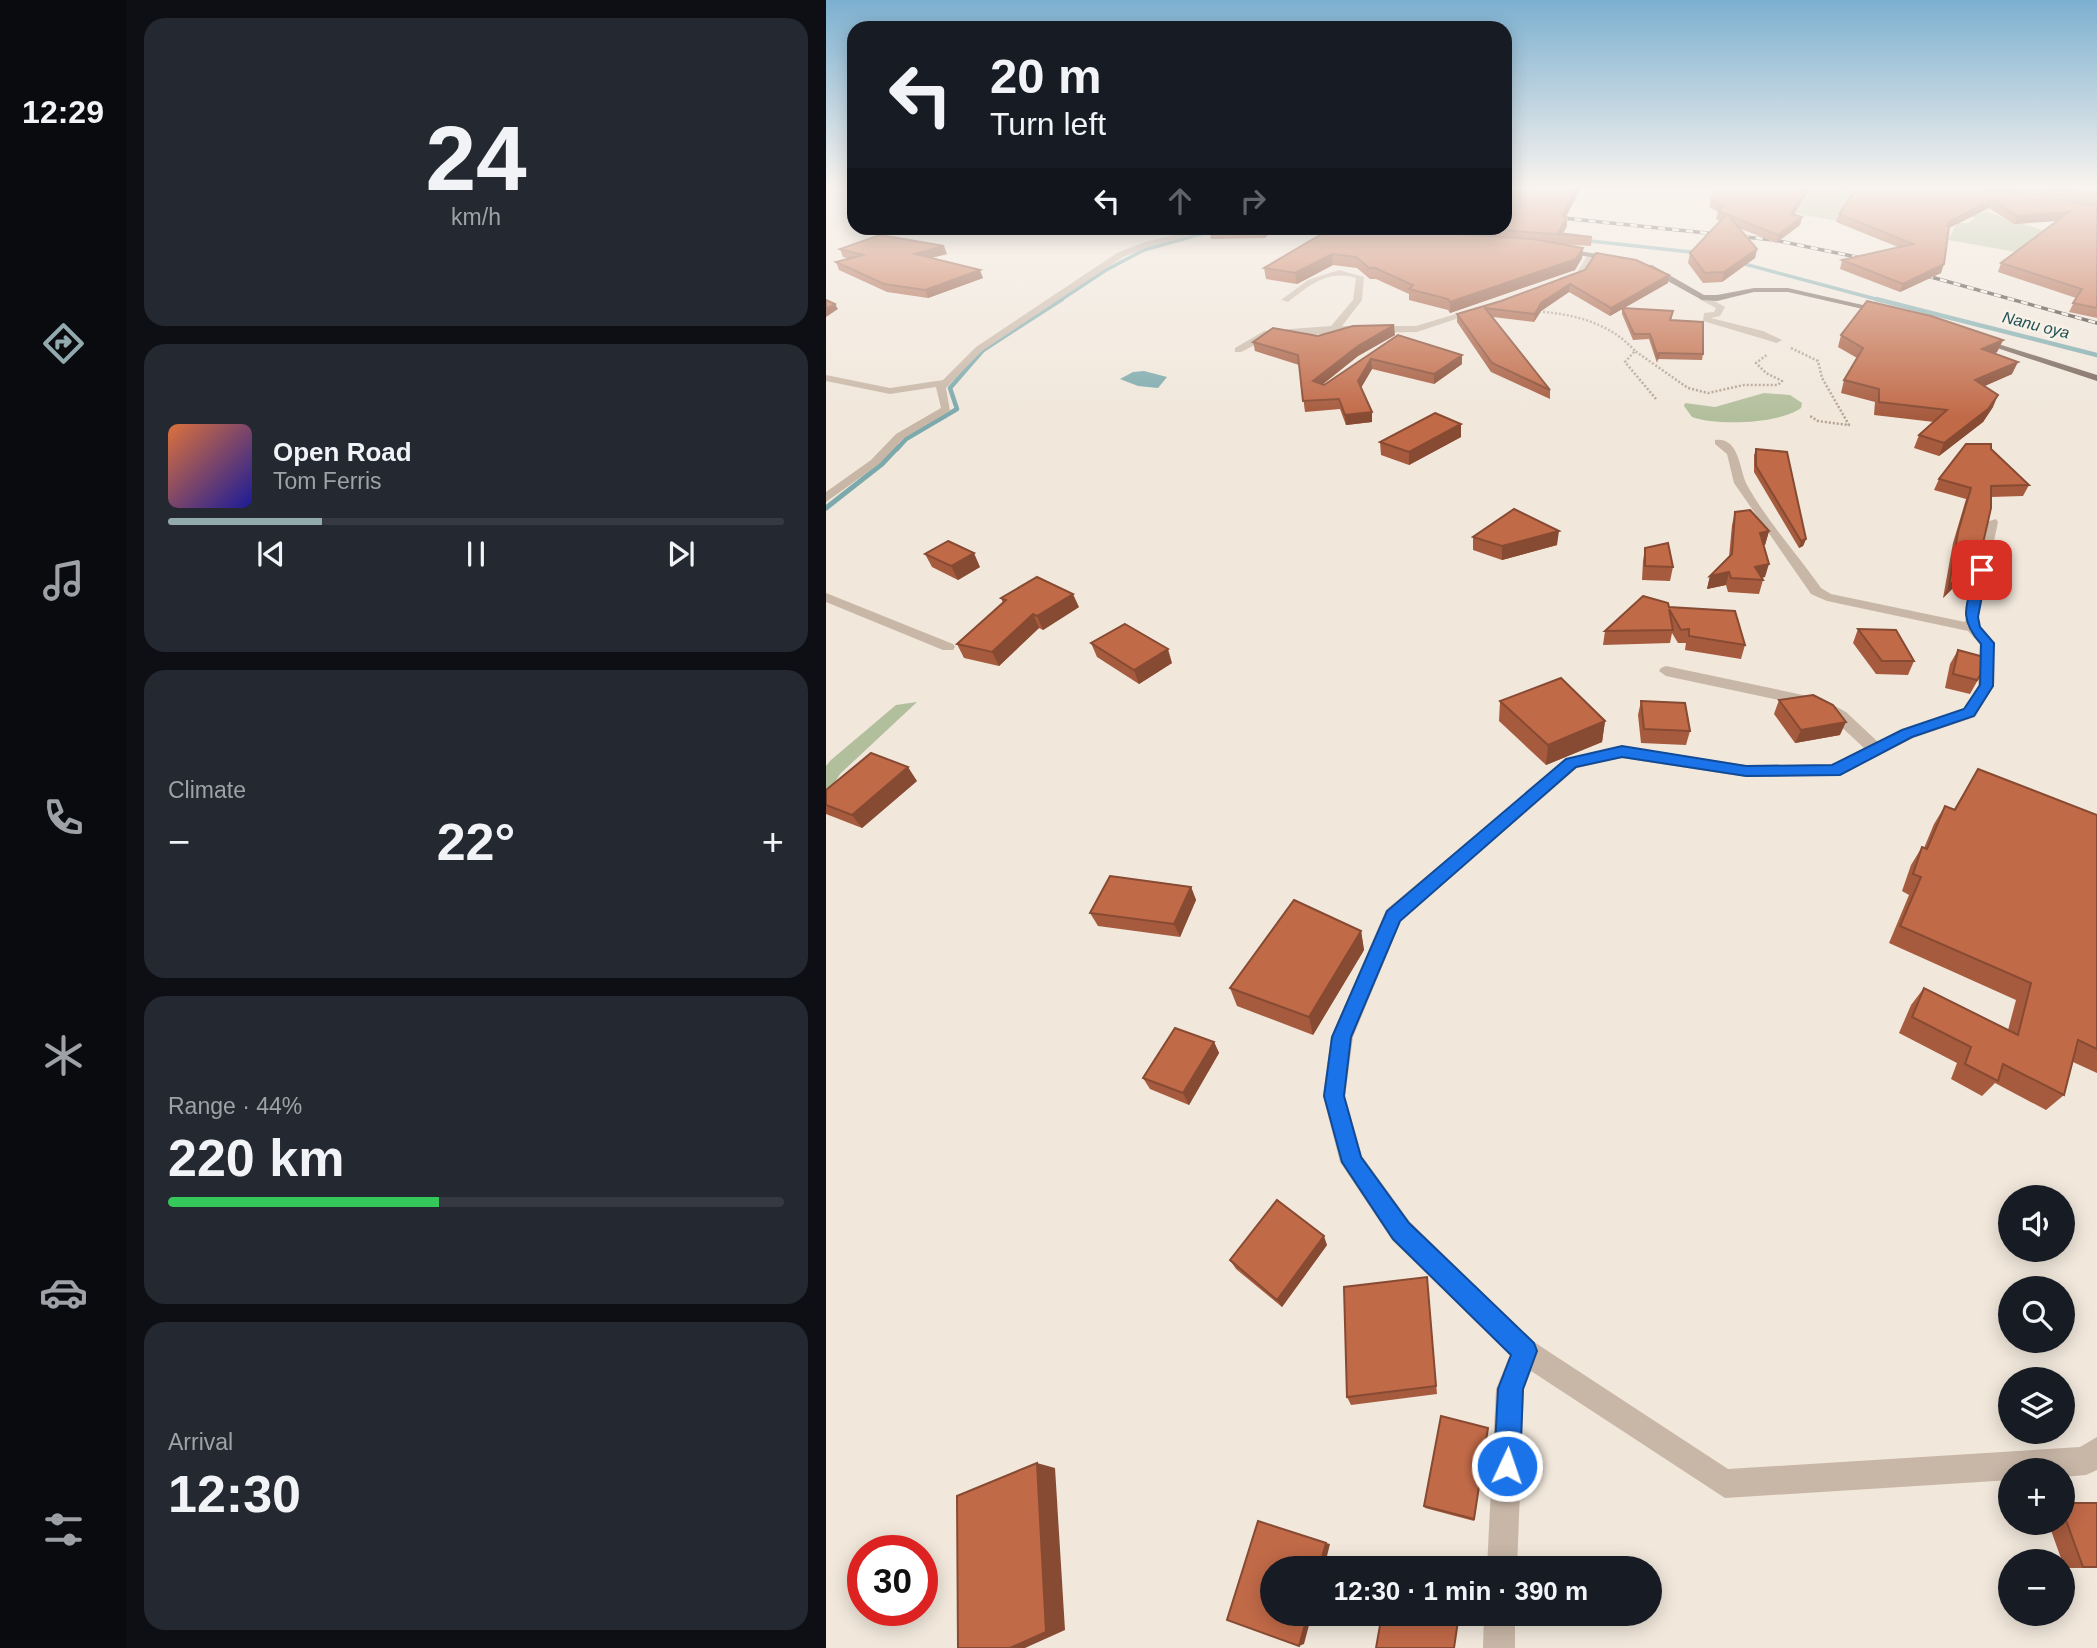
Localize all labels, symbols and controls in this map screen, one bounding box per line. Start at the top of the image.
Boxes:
icon: left [875,49,966,140]
text: 20 m [990,49,1102,103]
text: 12:29 [22,94,104,130]
text: Turn left [990,106,1106,142]
text: 24 [425,108,527,209]
icon: left [1088,182,1126,220]
icon: ahead [1161,182,1199,220]
icon: right [1234,182,1272,220]
text: km/h [451,204,501,230]
water label: Nanu oya [2001,308,2071,342]
icon: directions [39,319,88,368]
text: Open Road [273,437,412,467]
text: Tom Ferris [273,468,382,494]
icon: previous [252,535,290,573]
icon: pause [457,535,495,573]
icon: next [662,535,700,573]
pin [1952,540,2012,600]
icon: arrive [1963,551,2001,589]
icon: music [39,556,88,605]
text: Climate [168,777,246,803]
icon: phone [39,793,88,842]
text: 22° [437,813,515,871]
text: − [168,821,190,863]
text: + [762,821,784,863]
icon: climate [39,1031,88,1080]
text: Range · 44% [168,1093,302,1119]
text: 220 km [168,1129,344,1187]
map controls [1998,1185,2075,1626]
button: sound [1998,1185,2075,1262]
icon: car [39,1268,88,1317]
button: search [1998,1276,2075,1353]
button: layers [1998,1367,2075,1444]
text: Arrival [168,1429,233,1455]
position arrow [1470,1429,1544,1503]
button: + [1998,1458,2075,1535]
text: 12:30 [168,1465,301,1523]
icon: filters [39,1505,88,1554]
speed limit sign: 30 [847,1535,938,1626]
button: − [1998,1549,2075,1626]
text: 12:30 · 1 min · 390 m [1334,1576,1588,1606]

